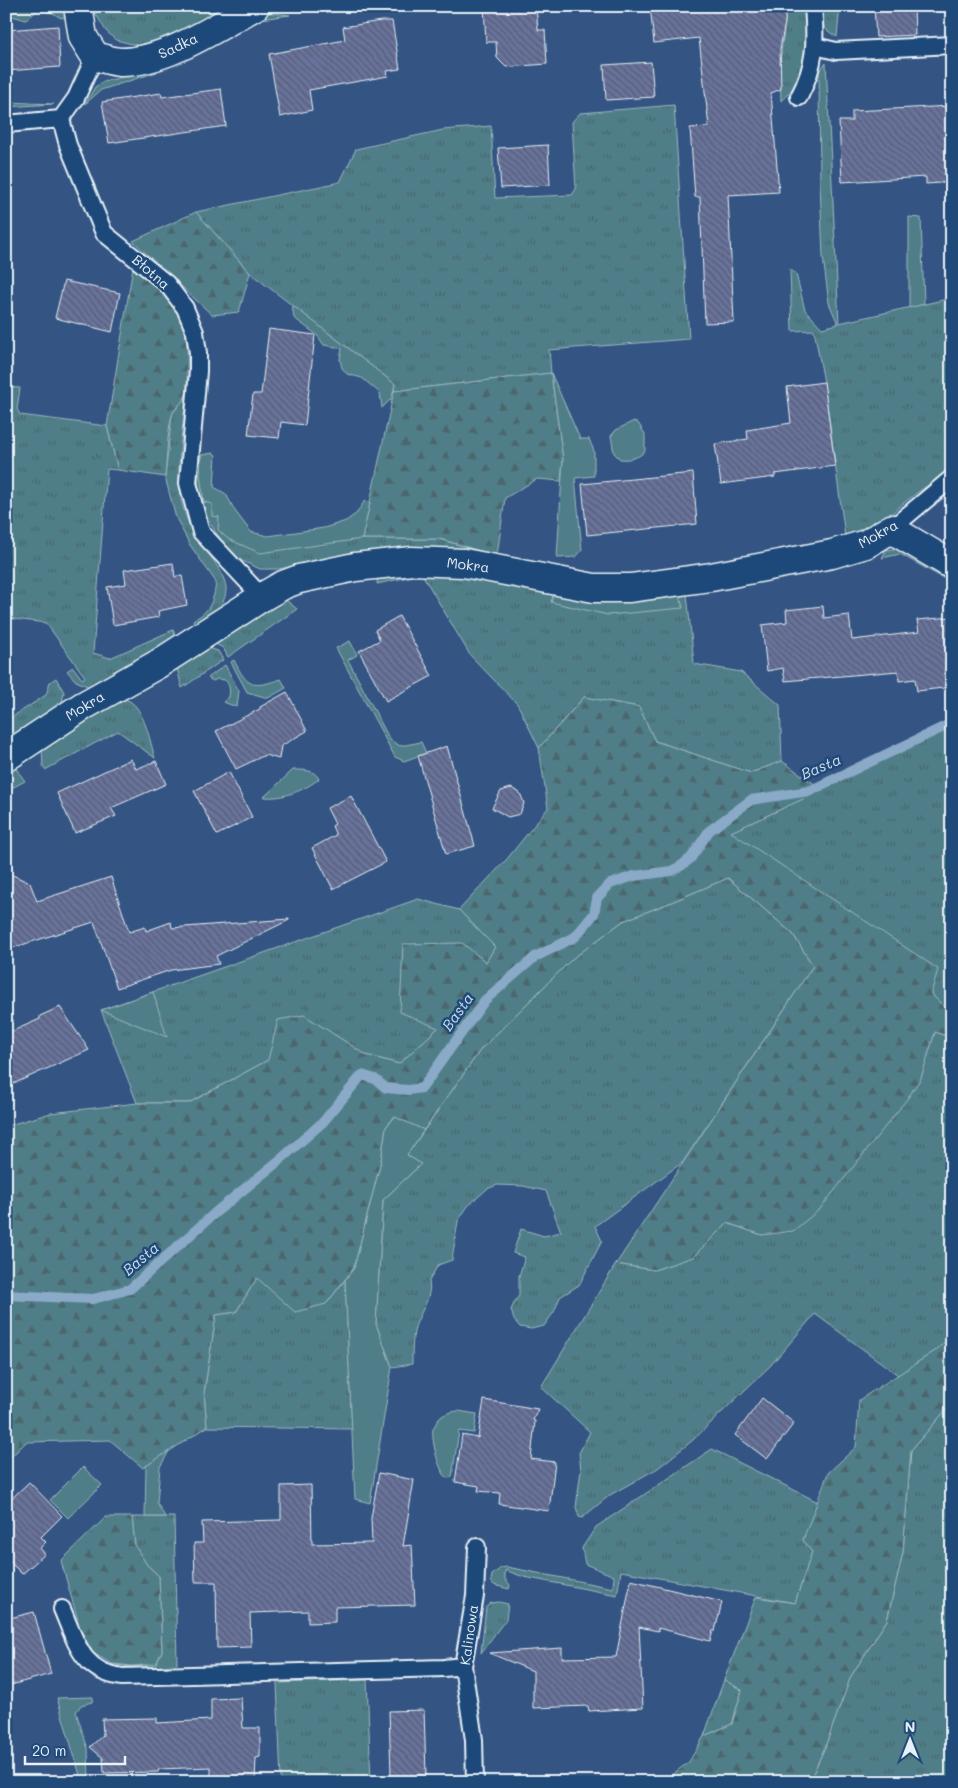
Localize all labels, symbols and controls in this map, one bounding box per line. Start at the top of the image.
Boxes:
street label: Sadka [155,28,201,63]
street label: Błotna [128,250,174,293]
street label: Mokra [854,515,901,552]
street label: Mokra [446,552,490,577]
street label: Mokra [62,686,108,725]
water label: Basta [797,749,844,783]
water label: Basta [437,989,478,1034]
water label: Basta [118,1237,163,1279]
street label: Kalinowa [455,1604,482,1666]
north arrow [886,1716,936,1766]
text: N [905,1717,915,1736]
scale bar [25,1733,125,1765]
text: 20 m [32,1740,66,1760]

